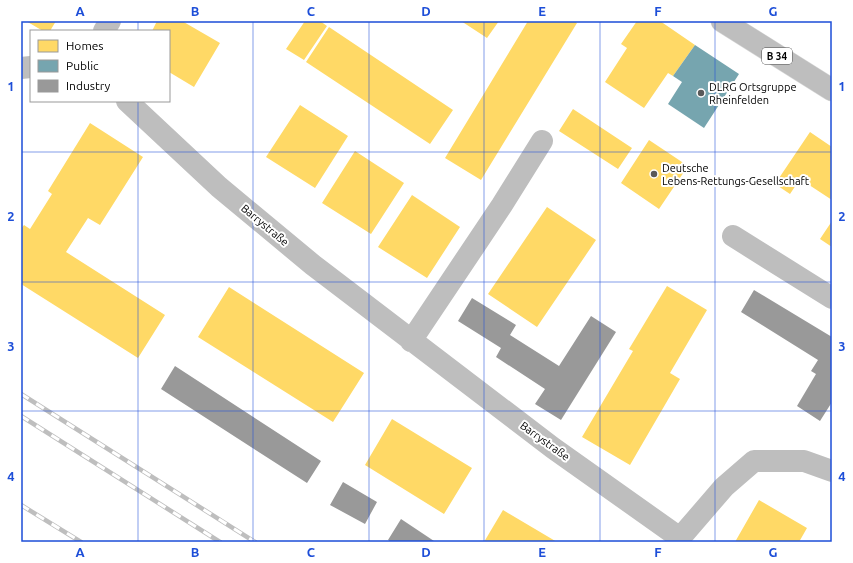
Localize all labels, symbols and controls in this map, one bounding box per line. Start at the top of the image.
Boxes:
text: A [75,4,85,18]
text: B [191,4,200,18]
text: C [307,4,316,18]
text: D [421,4,431,18]
text: E [538,4,546,18]
text: F [654,4,662,18]
text: G [769,4,778,18]
legend [30,30,170,102]
text: Homes [66,39,104,52]
road number: B 34 [762,48,792,64]
text: Public [66,59,99,72]
text: 1 [7,79,15,93]
text: Industry [66,79,111,92]
text: 1 [838,79,846,93]
place label: DLRG Ortsgruppe Rheinfelden [709,81,796,106]
marker: DLRG Ortsgruppe Rheinfelden [696,88,706,98]
place label: Deutsche Lebens-Rettungs-Gesellschaft [662,162,810,187]
marker: Deutsche Lebens-Rettungs-Gesellschaft [649,169,659,179]
street label: Barrystraße [239,202,291,248]
text: 2 [7,209,15,223]
text: 2 [838,209,846,223]
text: 3 [7,339,15,353]
text: 3 [838,339,846,353]
street label: Barrystraße [518,419,572,463]
text: 4 [7,469,15,483]
text: 4 [838,469,846,483]
text: A [75,545,85,559]
text: B [191,545,200,559]
text: C [307,545,316,559]
text: D [421,545,431,559]
text: E [538,545,546,559]
text: F [654,545,662,559]
text: G [769,545,778,559]

